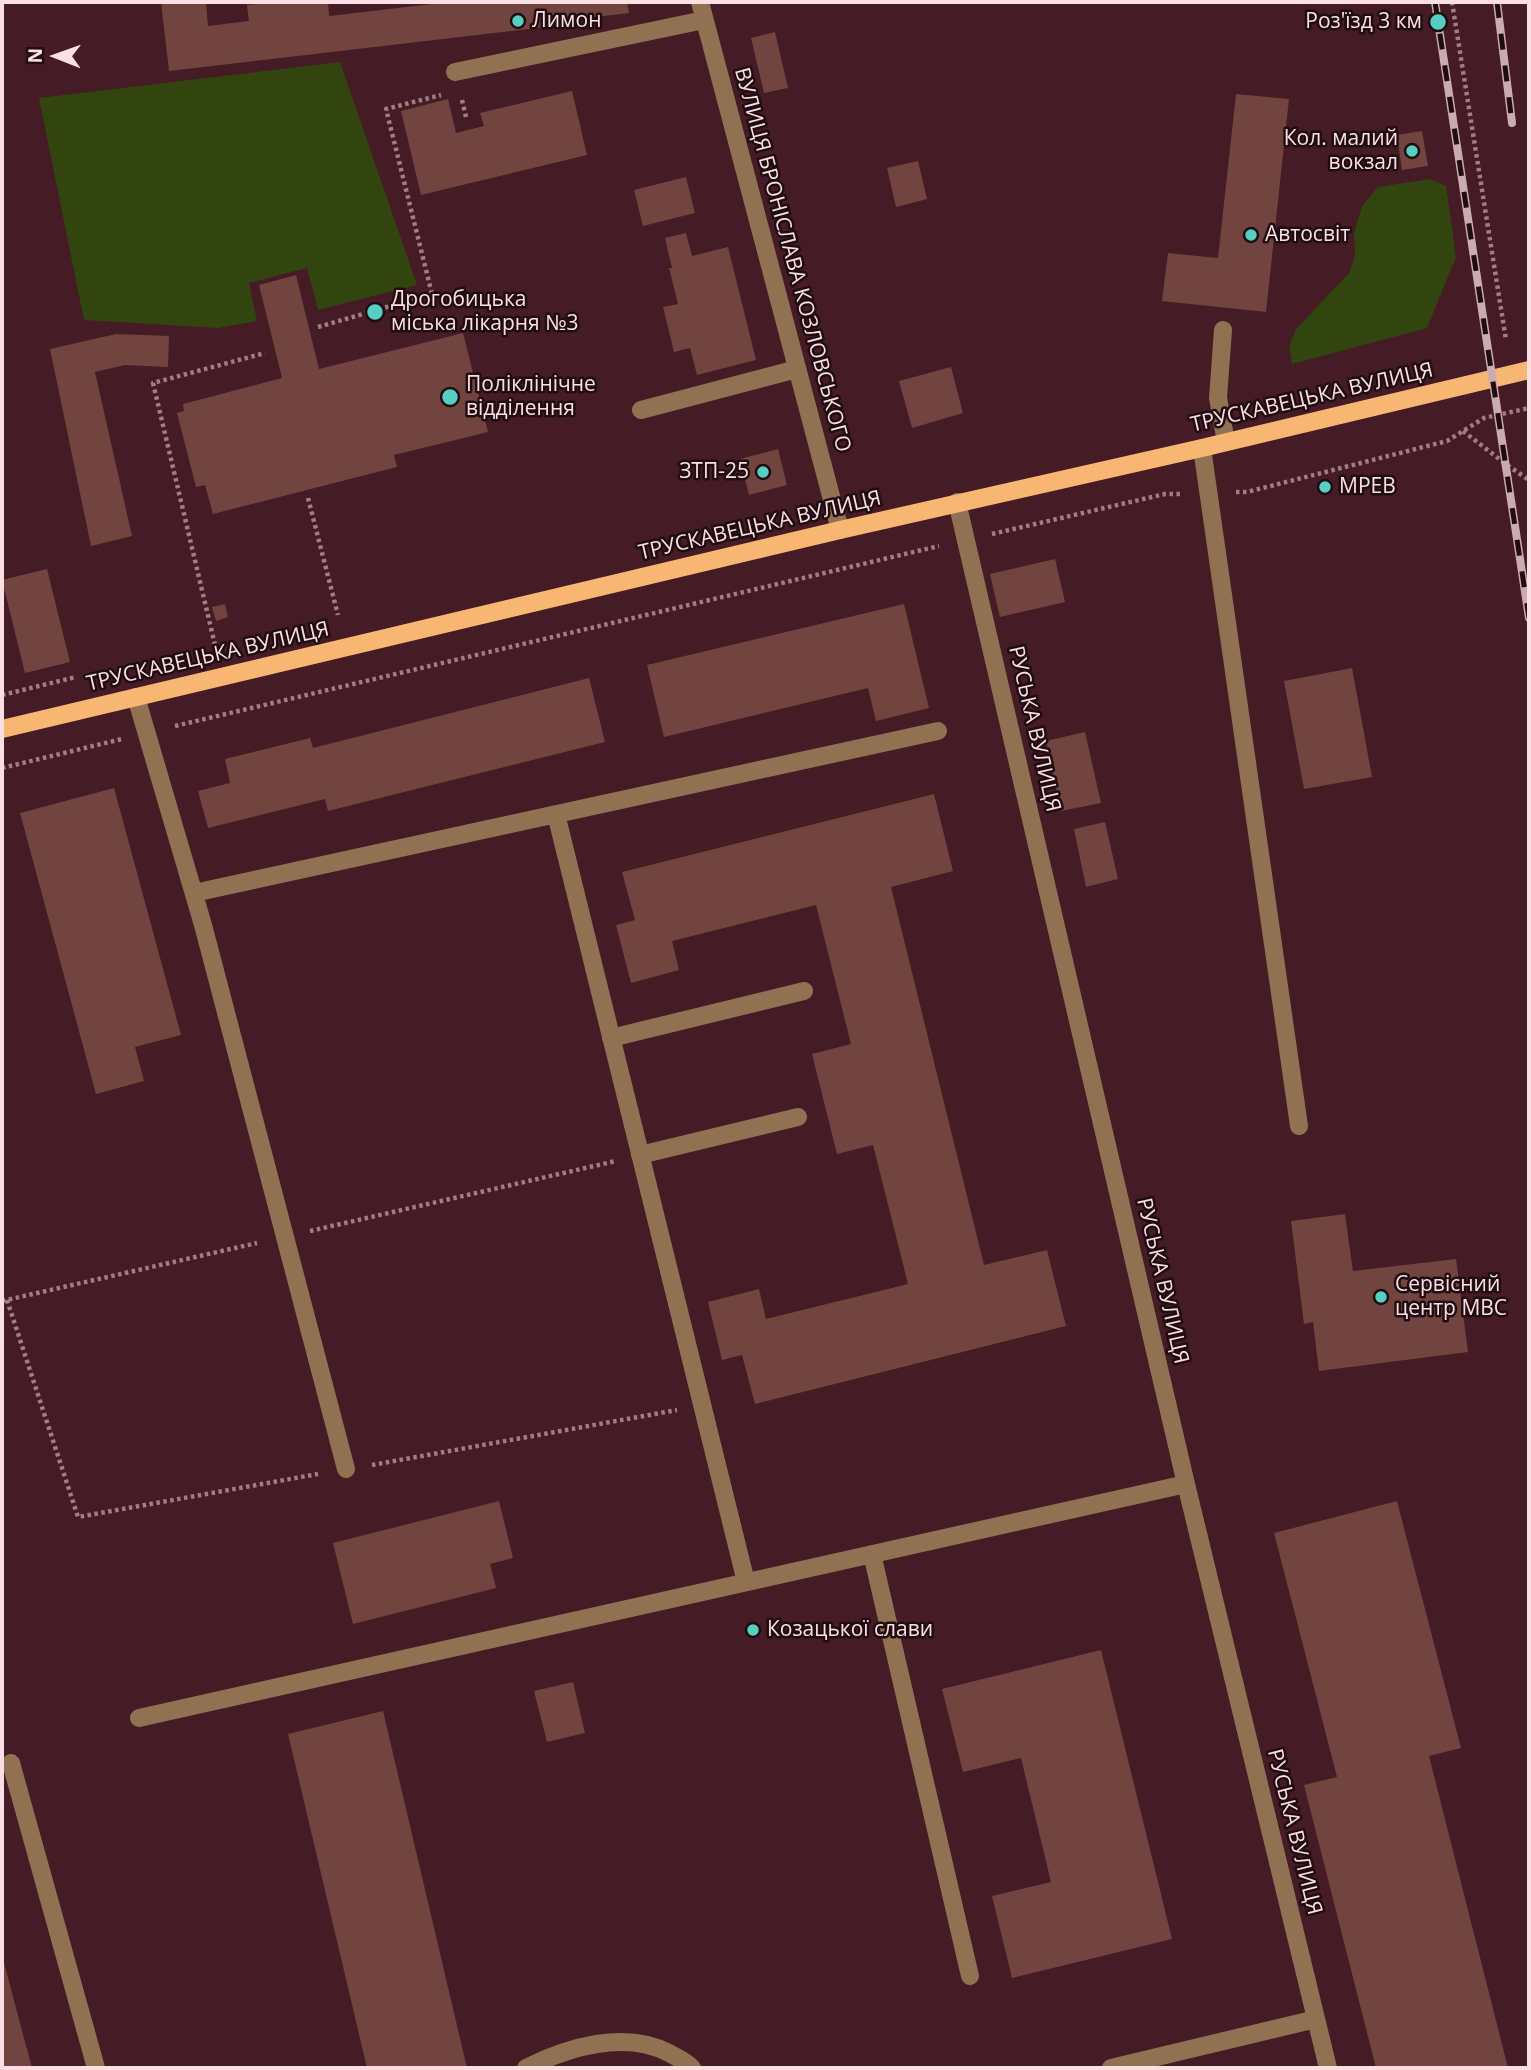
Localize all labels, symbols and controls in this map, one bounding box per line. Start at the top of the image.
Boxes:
place label: Лимон [532,8,601,34]
place label: Роз'їзд 3 км [1305,9,1422,35]
marker: Роз'їзд 3 км [1428,12,1448,32]
marker: Лимон [510,13,526,29]
north arrow [21,21,91,91]
text: N [22,48,48,64]
street label: ВУЛИЦЯ БРОНІСЛАВА КОЗЛОВСЬКОГО [728,65,856,455]
place label: Кол. малий вокзал [1284,126,1398,176]
marker: Кол. малий вокзал [1404,143,1420,159]
place label: Автосвіт [1265,222,1350,248]
marker: Автосвіт [1243,227,1259,243]
place label: Дрогобицька міська лікарня №3 [391,287,579,337]
marker: Дрогобицька міська лікарня №3 [365,302,385,322]
street label: ТРУСКАВЕЦЬКА ВУЛИЦЯ [1188,358,1436,438]
place label: Поліклінічне відділення [466,372,596,422]
marker: Поліклінічне відділення [440,387,460,407]
place label: ЗТП-25 [679,459,749,485]
marker: ЗТП-25 [755,464,771,480]
place label: МРЕВ [1339,474,1396,500]
marker: МРЕВ [1317,479,1333,495]
street label: ТРУСКАВЕЦЬКА ВУЛИЦЯ [636,486,884,566]
street label: ТРУСКАВЕЦЬКА ВУЛИЦЯ [84,617,332,697]
street label: РУСЬКА ВУЛИЦЯ [1003,643,1065,815]
street label: РУСЬКА ВУЛИЦЯ [1131,1195,1193,1367]
place label: Сервісний центр МВС [1395,1272,1507,1322]
marker: Сервісний центр МВС [1373,1289,1389,1305]
place label: Козацької слави [767,1617,933,1643]
marker: Козацької слави [745,1622,761,1638]
street label: РУСЬКА ВУЛИЦЯ [1261,1747,1327,1917]

